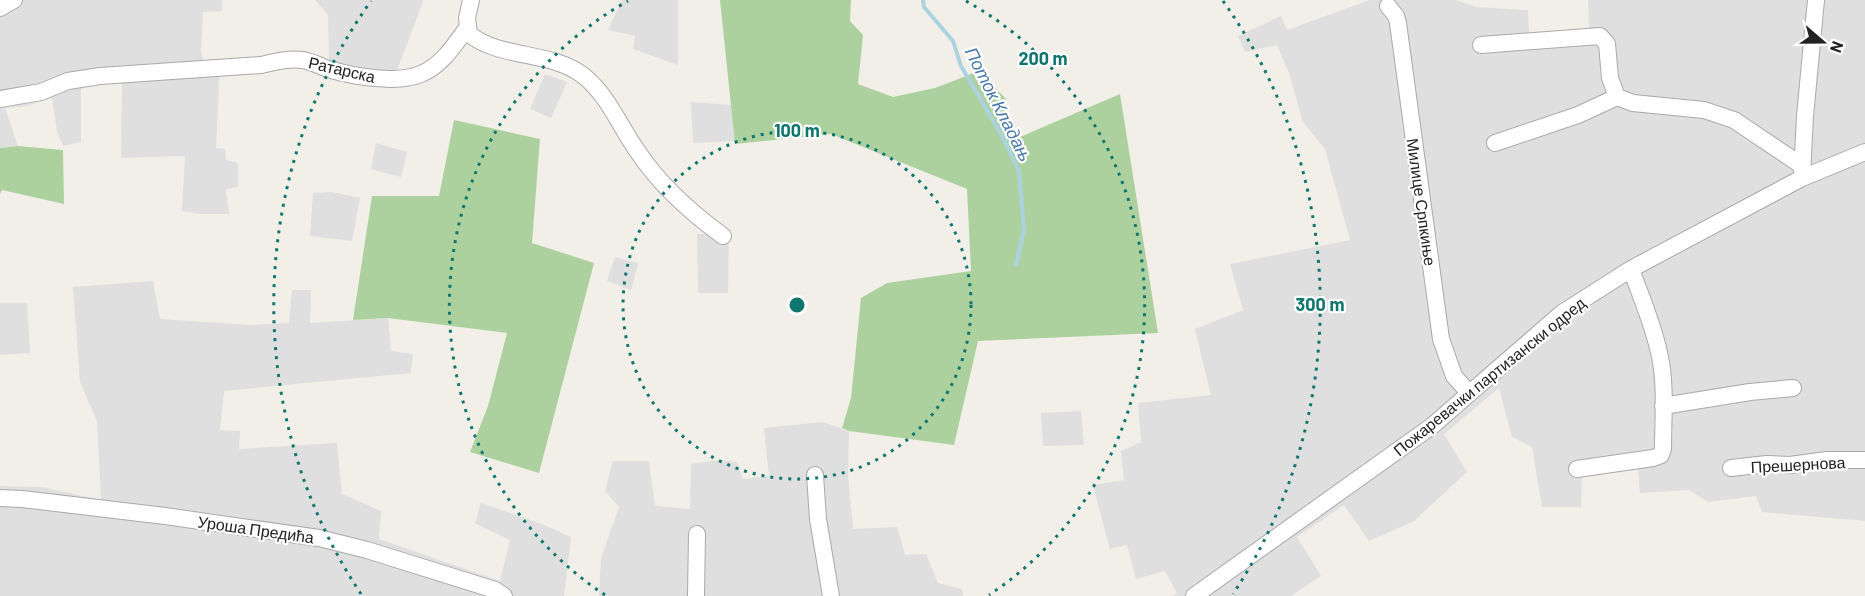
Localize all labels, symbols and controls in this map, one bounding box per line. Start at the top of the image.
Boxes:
north arrow [1793,12,1853,72]
text: N [1827,39,1848,56]
water label: Поток Кладањ [961,43,1037,165]
text: 200 m [1018,47,1068,69]
street label: Ратарска [307,52,377,86]
text: 100 m [774,119,820,141]
street label: Милице Српкиње [1404,137,1440,267]
street label: Пожаревачки партизански одред [1389,292,1589,459]
text: 300 m [1296,293,1344,315]
centre of rings [787,295,807,315]
street label: Прешернова [1750,452,1846,476]
street label: Уроша Предића [197,511,315,547]

